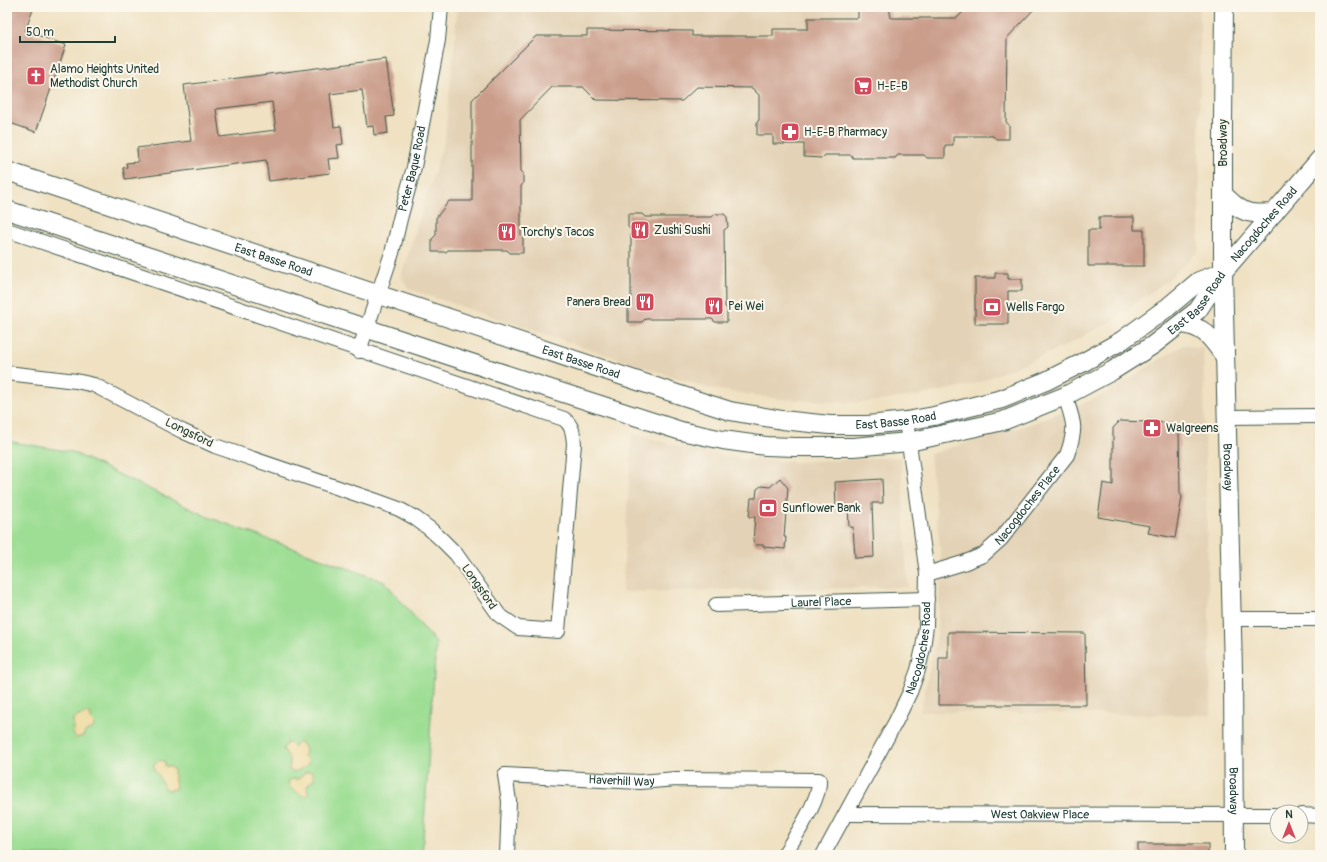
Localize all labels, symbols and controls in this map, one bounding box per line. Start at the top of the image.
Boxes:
scale bar [20,18,115,44]
text: 50 m [26,25,54,40]
place label: Alamo Heights United Methodist Church [50,62,159,91]
church icon: Alamo Heights United Methodist Church [25,65,47,87]
supermarket icon: H-E-B [852,75,874,97]
place label: H-E-B [877,79,908,94]
street label: Broadway [1216,119,1231,167]
pharmacy icon: H-E-B Pharmacy [779,121,801,143]
street label: Peter Baque Road [395,125,429,213]
place label: H-E-B Pharmacy [804,125,887,140]
street label: Nacogdoches Road [1227,183,1300,265]
restaurant icon: Zushi Sushi [629,219,651,241]
restaurant icon: Torchy's Tacos [496,221,518,243]
place label: Zushi Sushi [654,223,710,238]
place label: Torchy's Tacos [521,225,595,240]
street label: East Basse Road [233,240,315,280]
street label: East Basse Road [1165,268,1229,338]
restaurant icon: Panera Bread [634,291,656,313]
place label: Panera Bread [566,295,631,310]
restaurant icon: Pei Wei [703,295,725,317]
bank icon: Wells Fargo [981,296,1003,318]
place label: Pei Wei [728,299,764,314]
place label: Wells Fargo [1006,300,1065,315]
street label: East Basse Road [540,342,622,382]
street label: East Basse Road [856,408,938,433]
street label: Longsford [162,415,216,451]
pharmacy icon: Walgreens [1141,417,1163,439]
place label: Walgreens [1166,421,1219,436]
street label: Broadway [1220,443,1236,491]
street label: Nacogdoches Place [992,462,1063,548]
bank icon: Sunflower Bank [757,497,779,519]
place label: Sunflower Bank [782,501,861,516]
street label: Longsford [458,561,500,613]
street label: Laurel Place [790,594,852,610]
street label: Nacogdoches Road [902,601,934,697]
street label: Broadway [1226,767,1241,815]
street label: Haverhill Way [588,772,655,790]
north arrow [1269,804,1309,844]
street label: West Oakview Place [991,807,1089,822]
text: N [1285,808,1293,821]

